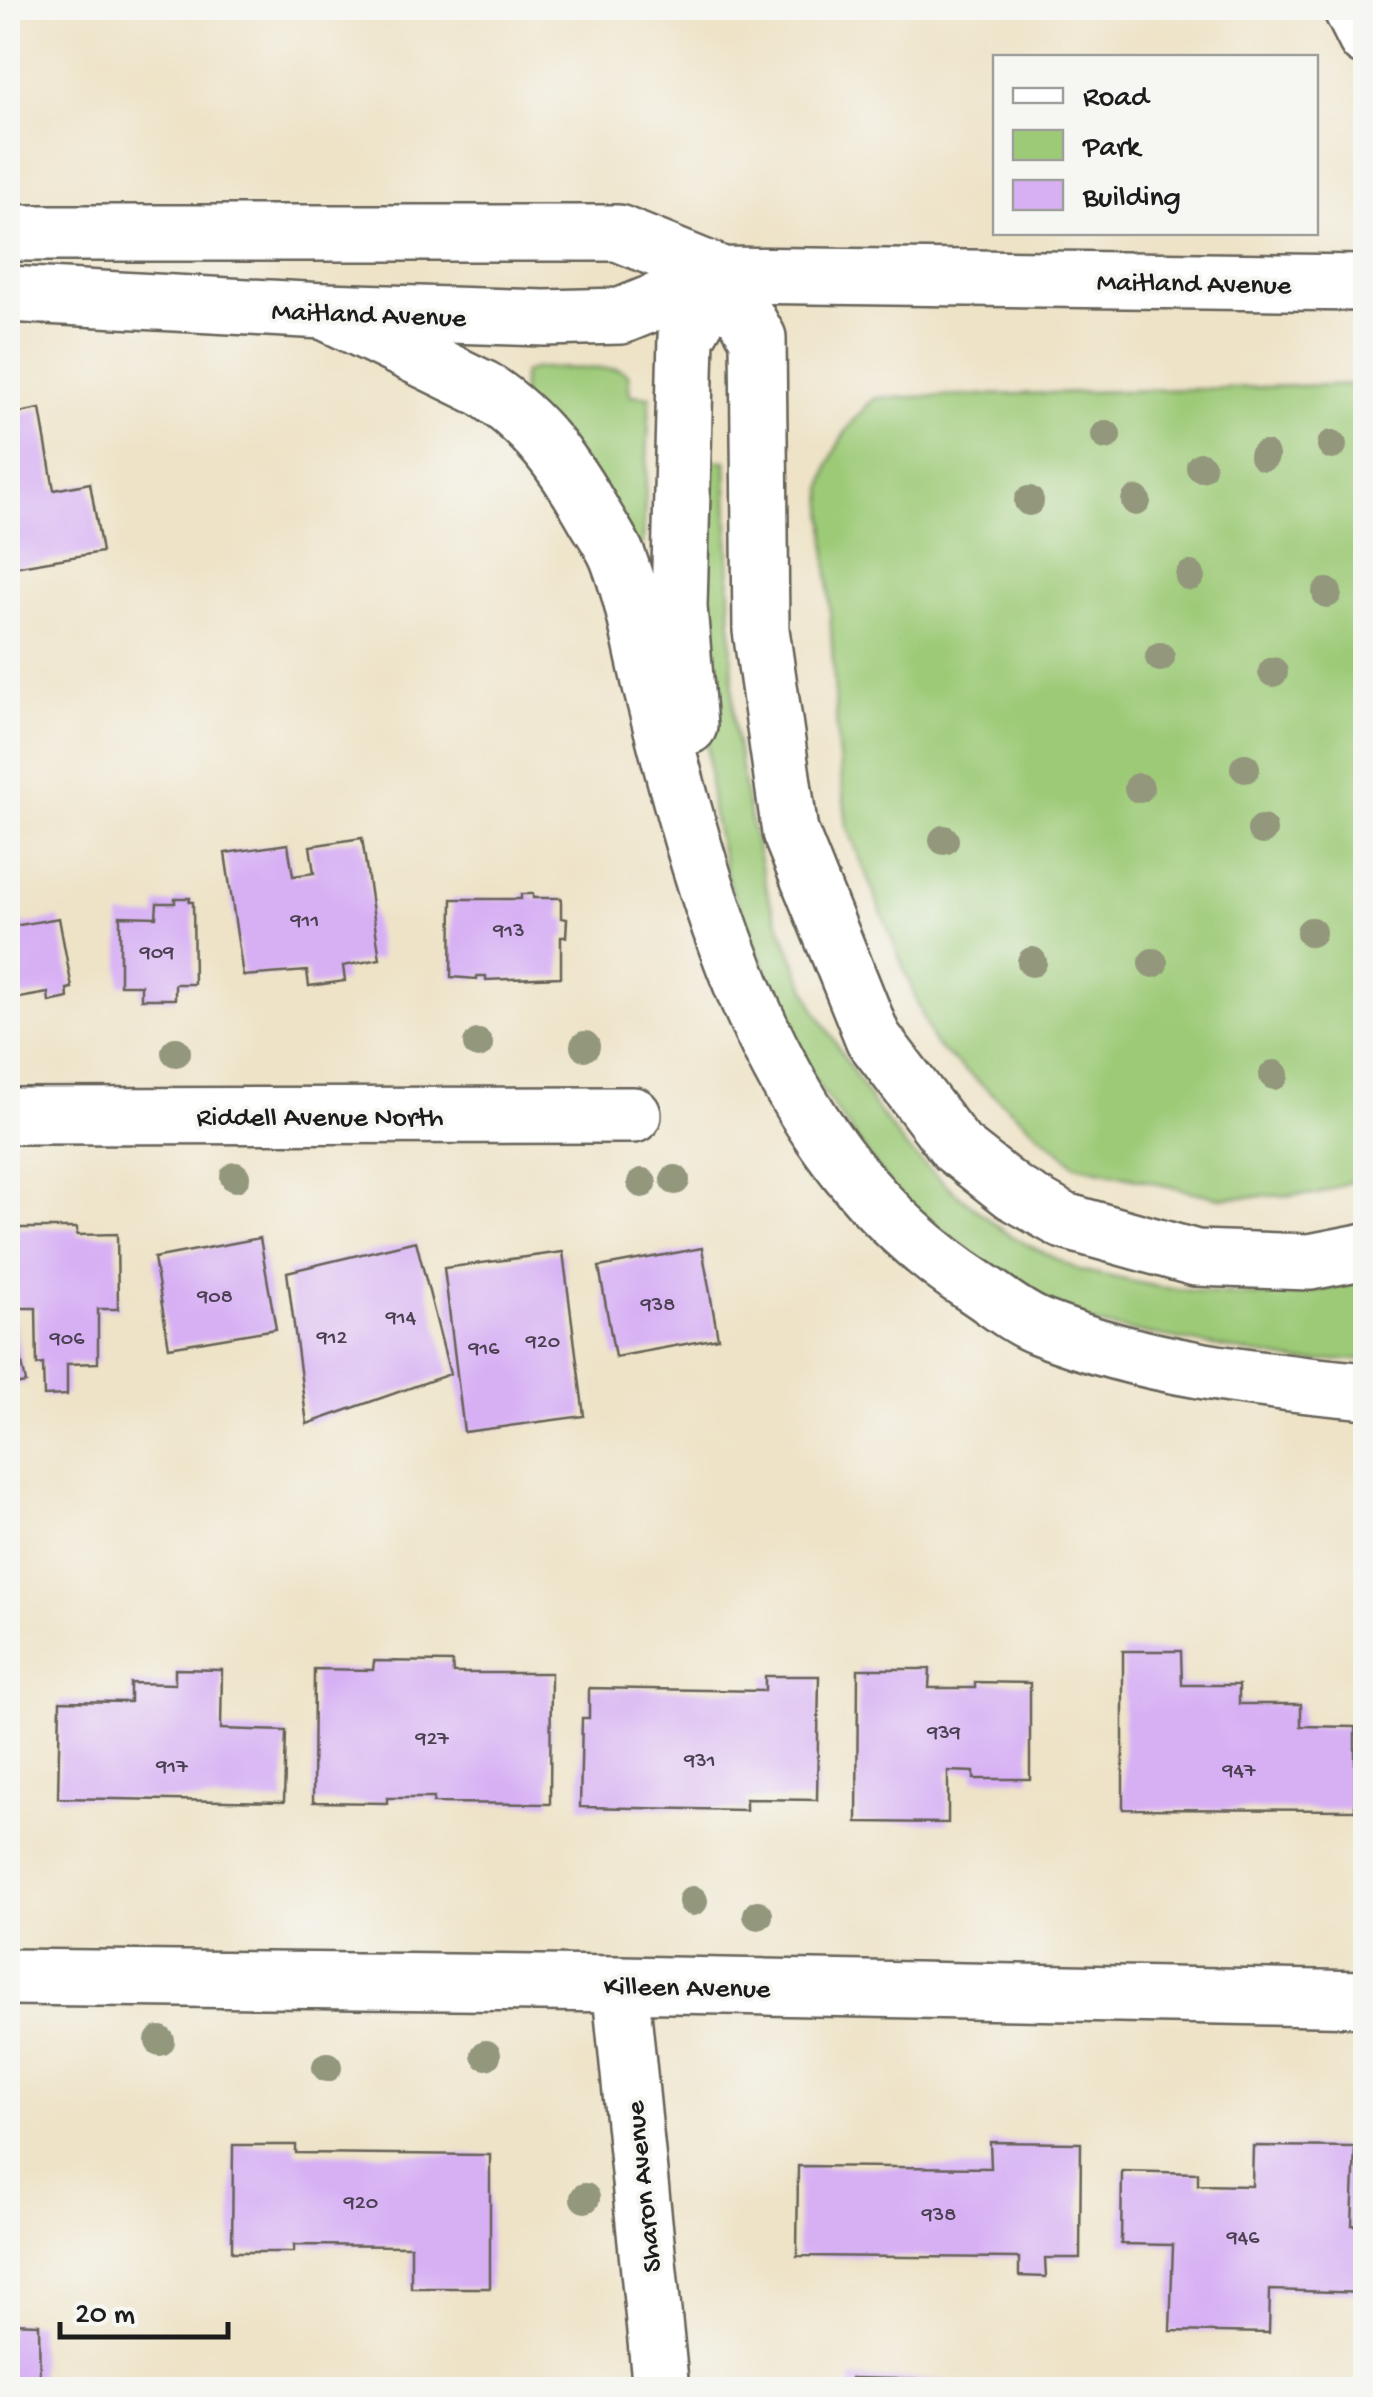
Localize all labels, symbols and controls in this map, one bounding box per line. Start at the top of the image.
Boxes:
legend [993,55,1318,235]
text: Road [1083,82,1151,117]
text: Park [1082,132,1143,167]
text: Building [1082,182,1181,217]
street label: Maitland Avenue [1096,267,1292,304]
street label: Maitland Avenue [271,297,467,336]
house number: 911 [290,909,319,935]
house number: 913 [492,919,525,945]
house number: 909 [139,941,174,967]
street label: Riddell Avenue North [197,1103,444,1136]
house number: 908 [196,1285,233,1311]
house number: 938 [640,1293,675,1319]
house number: 914 [385,1306,417,1332]
house number: 912 [316,1326,348,1352]
house number: 906 [49,1327,85,1353]
house number: 920 [525,1330,560,1356]
house number: 916 [467,1337,500,1363]
house number: 939 [926,1721,961,1747]
house number: 927 [414,1727,449,1753]
house number: 931 [683,1749,716,1775]
house number: 917 [155,1755,188,1781]
house number: 947 [1222,1759,1256,1785]
street label: Killeen Avenue [603,1972,771,2007]
street label: Sharon Avenue [620,2099,671,2274]
house number: 920 [343,2191,378,2217]
house number: 938 [921,2203,956,2229]
house number: 946 [1226,2226,1260,2252]
scale bar [60,2277,228,2339]
text: 20 m [75,2299,135,2334]

